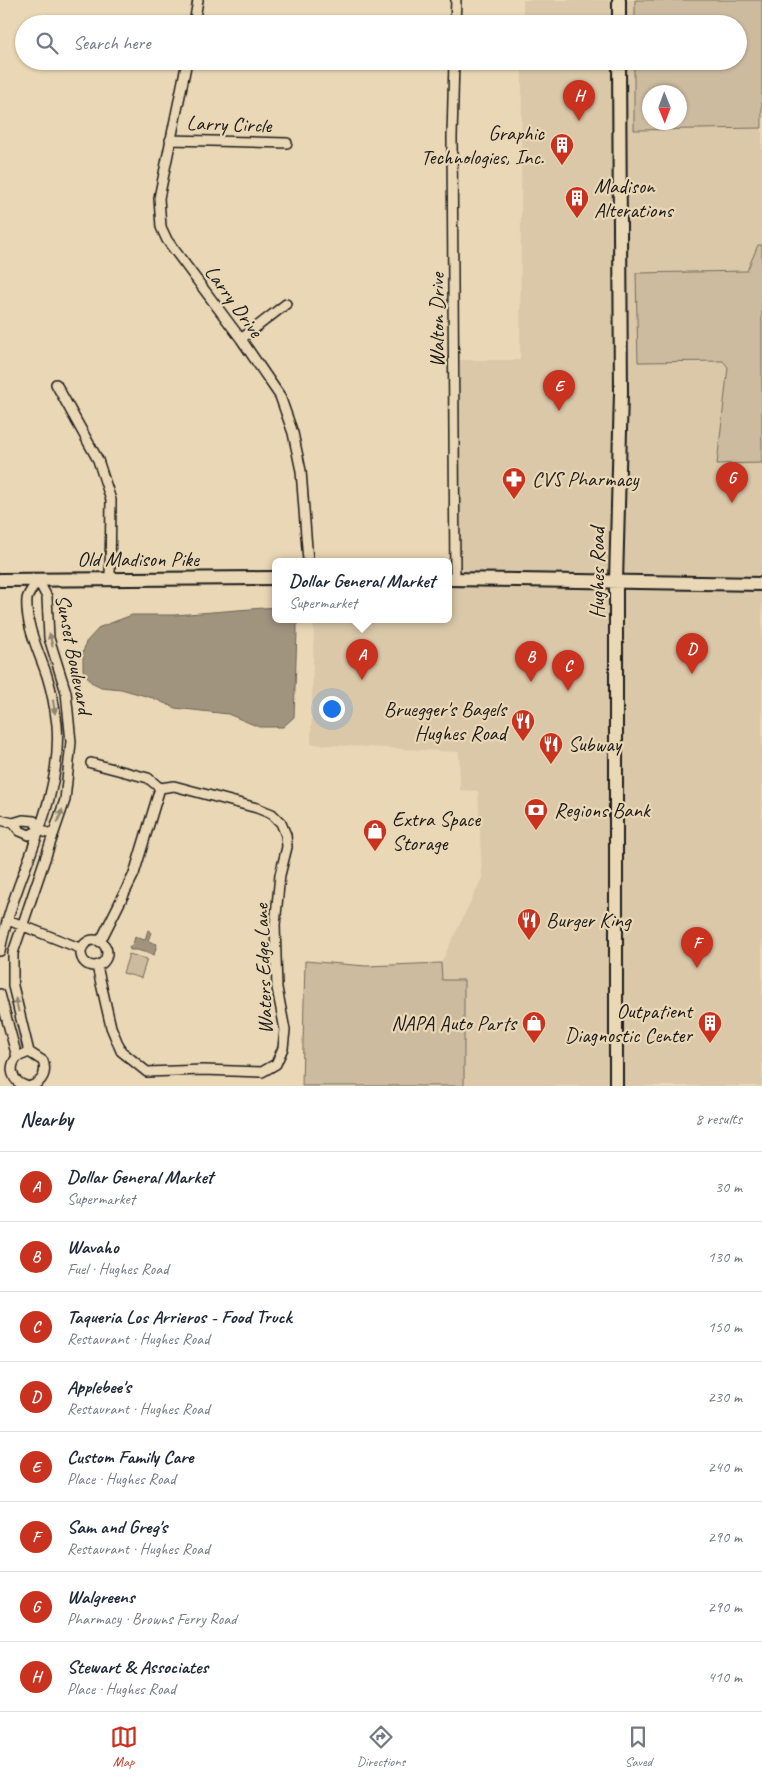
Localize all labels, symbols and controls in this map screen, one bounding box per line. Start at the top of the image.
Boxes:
search box [15,15,747,70]
icon: search [33,29,61,57]
text: Search here [73,31,150,55]
pin: H [563,80,595,121]
north arrow [642,85,687,130]
street label: Larry Circle [186,110,273,139]
place label: Graphic Technologies, Inc. [421,120,546,170]
building icon: Graphic Technologies, Inc. [549,132,575,166]
place label: Madison Alterations [594,173,675,223]
building icon: Madison Alterations [564,185,590,219]
street label: Larry Drive [199,260,270,343]
street label: Walton Drive [424,271,450,367]
pin: E [543,370,575,411]
pin: G [716,462,748,503]
pharmacy icon: CVS Pharmacy [501,466,527,500]
place label: CVS Pharmacy [532,466,640,492]
street label: Hughes Road [584,523,610,619]
street label: Old Madison Pike [77,546,200,572]
popup [272,558,452,623]
text: Dollar General Market [289,569,435,593]
street label: Sunset Boulevard [50,592,99,720]
text: Supermarket [289,593,357,613]
one-way arrow [47,632,55,647]
pin: D [676,633,708,674]
pin: A [346,639,378,680]
pin: B [515,641,547,682]
pin: C [552,650,584,691]
your location [319,696,345,722]
place label: Bruegger's Bagels Hughes Road [384,696,510,746]
one-way arrow [51,700,59,716]
restaurant icon: Bruegger's Bagels Hughes Road [510,708,536,742]
restaurant icon: Subway [538,731,564,765]
place label: Subway [568,731,623,757]
bank icon: Regions Bank [523,797,549,831]
place label: Regions Bank [554,797,651,823]
place label: Extra Space Storage [392,806,481,856]
one-way arrow [56,808,64,823]
shop icon: Extra Space Storage [362,818,388,852]
street label: Waters Edge Lane [248,902,278,1035]
restaurant icon: Burger King [516,907,542,941]
place label: Burger King [546,907,632,933]
pin: F [681,927,713,968]
one-way arrow [13,998,21,1013]
place label: Outpatient Diagnostic Center [565,998,694,1048]
place label: NAPA Auto Parts [391,1010,518,1036]
shop icon: NAPA Auto Parts [521,1010,547,1044]
building icon: Outpatient Diagnostic Center [697,1010,723,1044]
text: Nearby [20,1106,73,1132]
text: 8 results [695,1109,742,1129]
text: Dollar General Market [67,1165,213,1189]
text: A [32,1177,40,1197]
text: 30 m [715,1177,742,1197]
text: Supermarket [67,1189,135,1209]
text: Wavaho [67,1235,119,1259]
text: B [32,1247,40,1267]
text: 130 m [708,1247,742,1267]
text: Fuel · Hughes Road [67,1259,168,1279]
text: Taqueria Los Arrieros - Food Truck [67,1305,292,1329]
text: C [32,1317,40,1337]
text: 150 m [708,1317,742,1337]
text: Restaurant · Hughes Road [67,1329,209,1349]
text: Applebee's [67,1375,131,1399]
text: D [31,1387,41,1407]
text: 230 m [708,1387,742,1407]
text: Restaurant · Hughes Road [67,1399,209,1419]
text: Custom Family Care [67,1445,193,1469]
text: E [32,1457,40,1477]
text: 240 m [708,1457,742,1477]
text: Place · Hughes Road [67,1469,176,1489]
text: Sam and Greg's [67,1515,167,1539]
text: F [32,1527,40,1547]
text: 290 m [708,1527,742,1547]
text: Restaurant · Hughes Road [67,1539,209,1559]
text: Walgreens [67,1585,134,1609]
text: G [32,1597,40,1617]
text: 290 m [708,1597,742,1617]
text: Pharmacy · Browns Ferry Road [67,1609,236,1629]
text: Stewart & Associates [67,1655,208,1679]
text: H [31,1667,41,1687]
text: 410 m [708,1667,742,1687]
text: Place · Hughes Road [67,1679,176,1699]
tab: Map [110,1723,138,1770]
tab: Directions [357,1723,405,1770]
tab: Saved [624,1723,652,1770]

